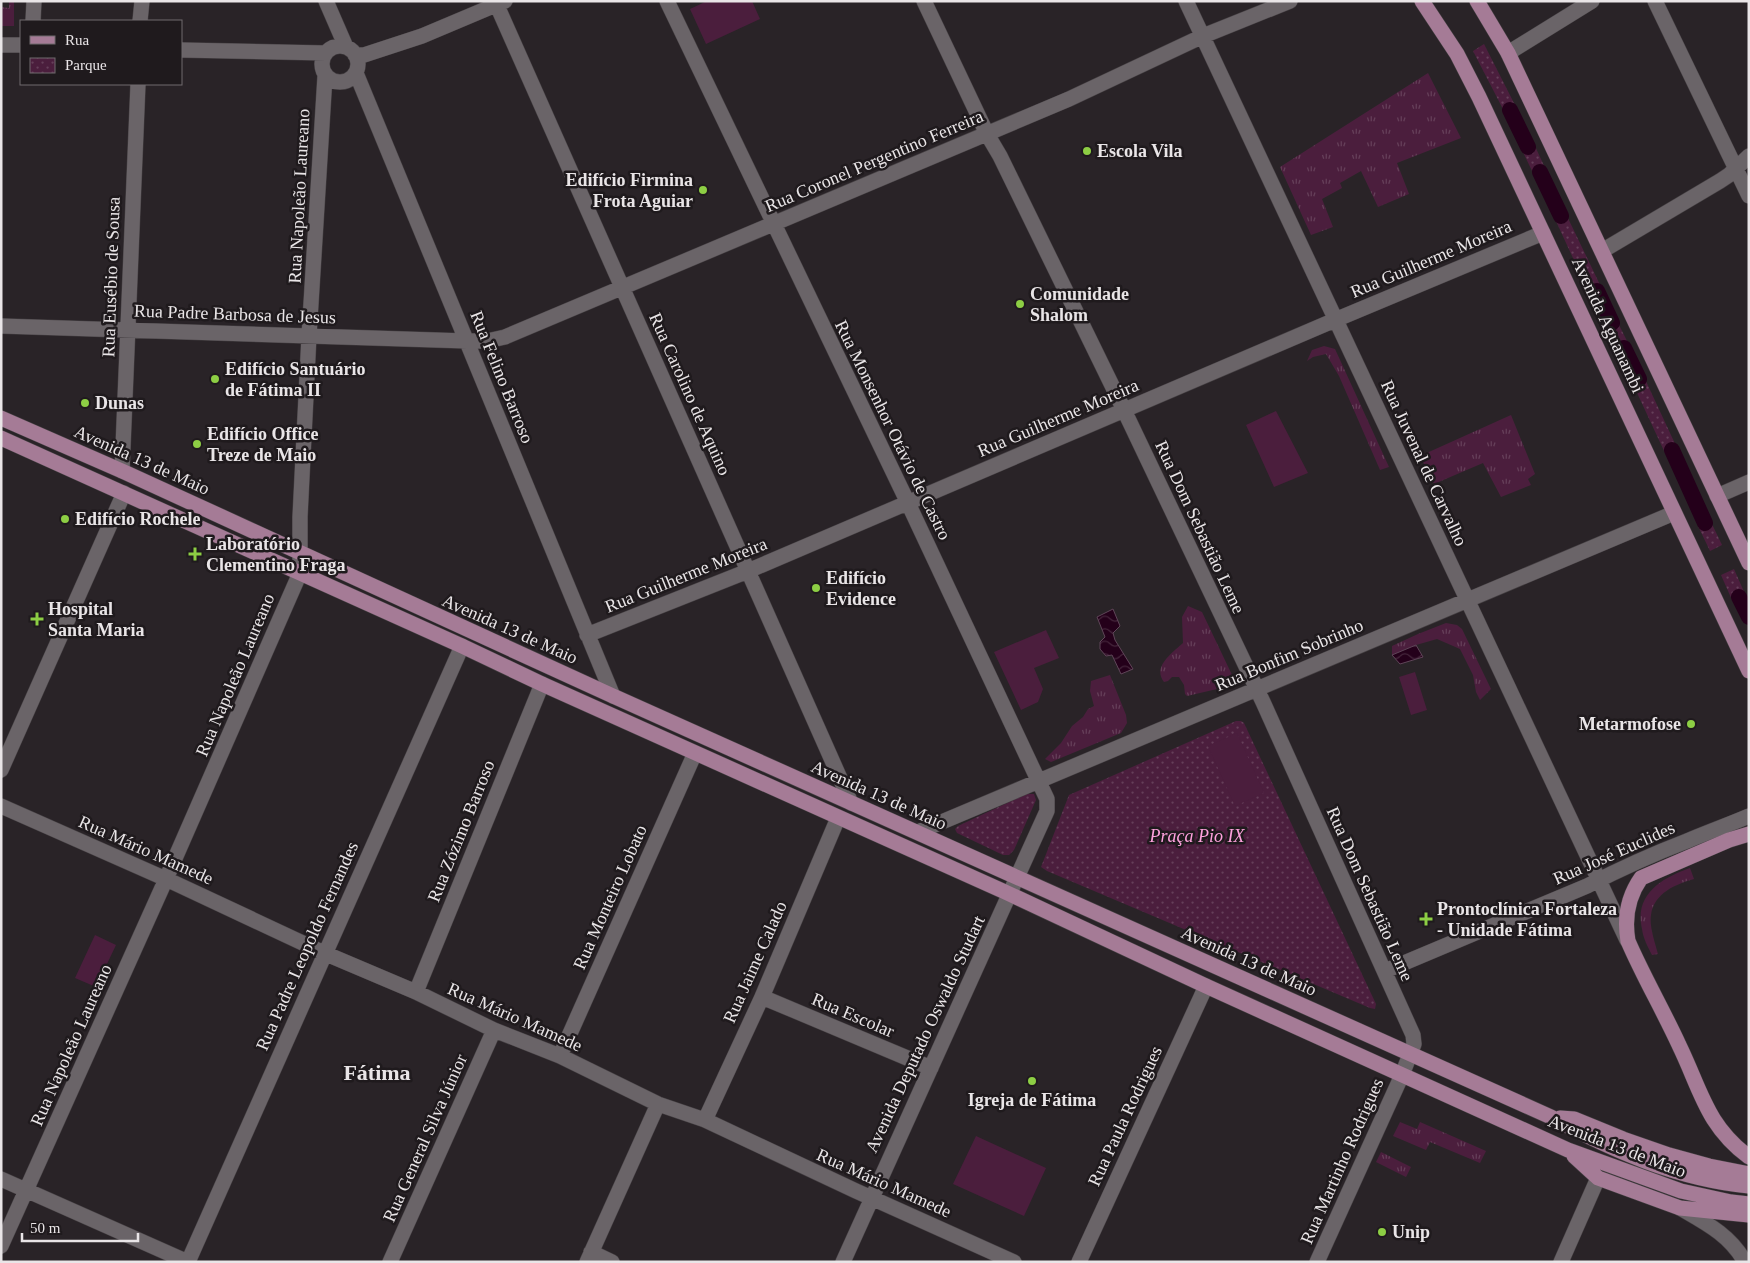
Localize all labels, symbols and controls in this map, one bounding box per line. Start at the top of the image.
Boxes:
legend [20,20,182,85]
text: Rua [65,32,90,48]
text: Parque [65,57,107,73]
street label: Rua Coronel Pergentino Ferreira [762,106,986,216]
street label: Rua Napoleão Laureano [284,108,314,284]
place label: Escola Vila [1097,141,1183,161]
marker: Escola Vila [1081,145,1093,157]
place label: Edifício Firmina Frota Aguiar [566,170,693,211]
marker: Edifício Firmina Frota Aguiar [697,184,709,196]
street label: Rua Eusébio de Sousa [98,196,124,358]
street label: Rua Guilherme Moreira [1347,216,1515,302]
street label: Avenida Aguanambi [1568,254,1648,396]
place label: Comunidade Shalom [1030,284,1129,325]
marker: Comunidade Shalom [1014,298,1026,310]
street label: Rua Padre Barbosa de Jesus [134,300,336,328]
street label: Rua Felino Barroso [466,308,538,446]
street label: Rua Carolino de Aquino [645,310,735,478]
street label: Rua Monsenhor Otávio de Castro [831,317,955,543]
place label: Edifício Santuário de Fátima II [225,359,366,400]
marker: Edifício Santuário de Fátima II [209,373,221,385]
street label: Rua Guilherme Moreira [974,375,1142,461]
street label: Rua Juvenal de Carvalho [1377,377,1471,549]
place label: Dunas [95,393,144,413]
marker: Dunas [79,397,91,409]
street label: Avenida 13 de Maio [71,421,213,499]
place label: Edifício Office Treze de Maio [207,424,318,465]
street label: Rua Dom Sebastião Leme [1151,437,1249,617]
marker: Edifício Office Treze de Maio [191,438,203,450]
place label: Edifício Rochele [75,509,200,529]
marker: Edifício Rochele [59,513,71,525]
street label: Rua Guilherme Moreira [602,533,770,617]
place label: Laboratório Clementino Fraga [206,534,345,575]
marker: Laboratório Clementino Fraga [188,547,202,561]
place label: Edifício Evidence [826,568,896,609]
marker: Edifício Evidence [810,582,822,594]
street label: Avenida 13 de Maio [439,590,581,668]
street label: Rua Napoleão Laureano [192,591,278,759]
place label: Hospital Santa Maria [48,599,145,640]
marker: Hospital Santa Maria [30,612,44,626]
street label: Rua Bonfim Sobrinho [1212,615,1366,695]
place label: Metarmofose [1579,714,1681,734]
marker: Metarmofose [1685,718,1697,730]
street label: Avenida 13 de Maio [808,756,950,834]
street label: Rua Zózimo Barroso [423,757,499,905]
street label: Rua Dom Sebastião Leme [1323,804,1417,984]
street label: Rua Mário Mamede [76,811,216,889]
street label: Rua José Euclides [1550,817,1678,889]
street label: Rua Monteiro Lobato [569,822,651,972]
park label: Praça Pio IX [1149,826,1245,846]
street label: Rua Padre Leopoldo Fernandes [252,838,362,1054]
street label: Rua Jaime Calado [719,898,791,1026]
place label: Prontoclínica Fortaleza - Unidade Fátima [1437,899,1617,940]
street label: Avenida Deputado Oswaldo Studart [861,912,989,1156]
marker: Prontoclínica Fortaleza - Unidade Fátima [1419,912,1433,926]
street label: Avenida 13 de Maio [1178,922,1320,1000]
street label: Rua Napoleão Laureano [26,961,116,1129]
street label: Rua Mário Mamede [445,978,585,1056]
street label: Rua Escolar [809,989,897,1041]
street label: Rua Paula Rodrigues [1084,1043,1166,1189]
street label: Rua General Silva Júnior [379,1051,471,1225]
district label: Fátima [343,1060,411,1085]
marker: Igreja de Fátima [1026,1075,1038,1087]
street label: Rua Martinho Rodrigues [1296,1075,1388,1247]
place label: Igreja de Fátima [968,1090,1096,1110]
street label: Avenida 13 de Maio [1545,1110,1689,1182]
street label: Rua Mário Mamede [814,1144,954,1222]
scale bar [22,1210,139,1242]
text: 50 m [30,1220,61,1236]
place label: Unip [1392,1222,1430,1242]
marker: Unip [1376,1226,1388,1238]

